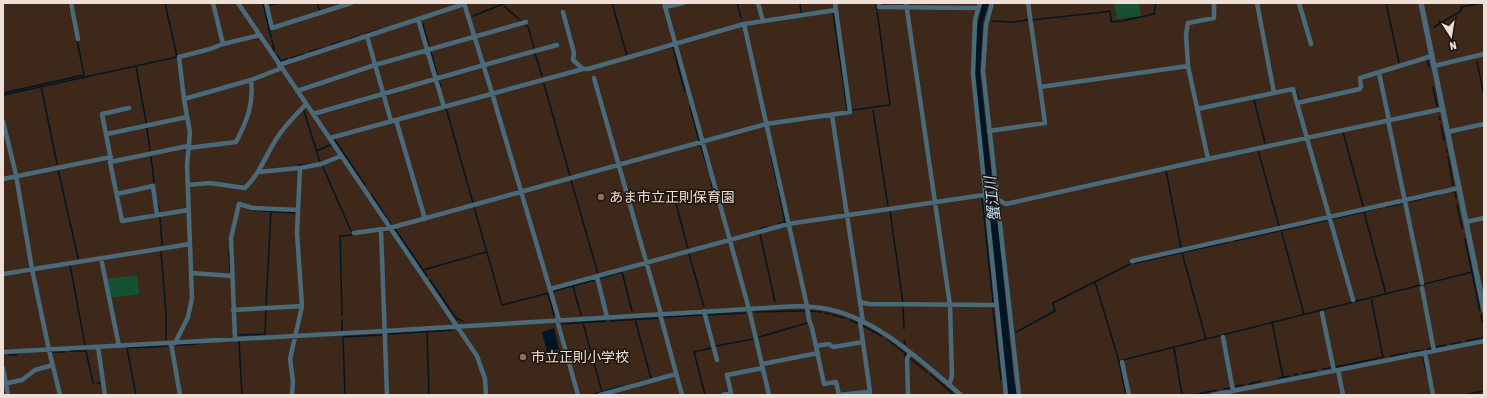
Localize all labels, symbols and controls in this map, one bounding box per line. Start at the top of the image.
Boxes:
north arrow [1431,16,1471,56]
text: N [1449,39,1458,52]
water label: 蟹江川 [981,174,1003,222]
place label: あま市立正則保育園 [609,189,735,205]
marker: あま市立正則保育園 [596,192,606,202]
place label: 市立正則小学校 [531,349,629,365]
marker: 市立正則小学校 [518,352,528,362]

